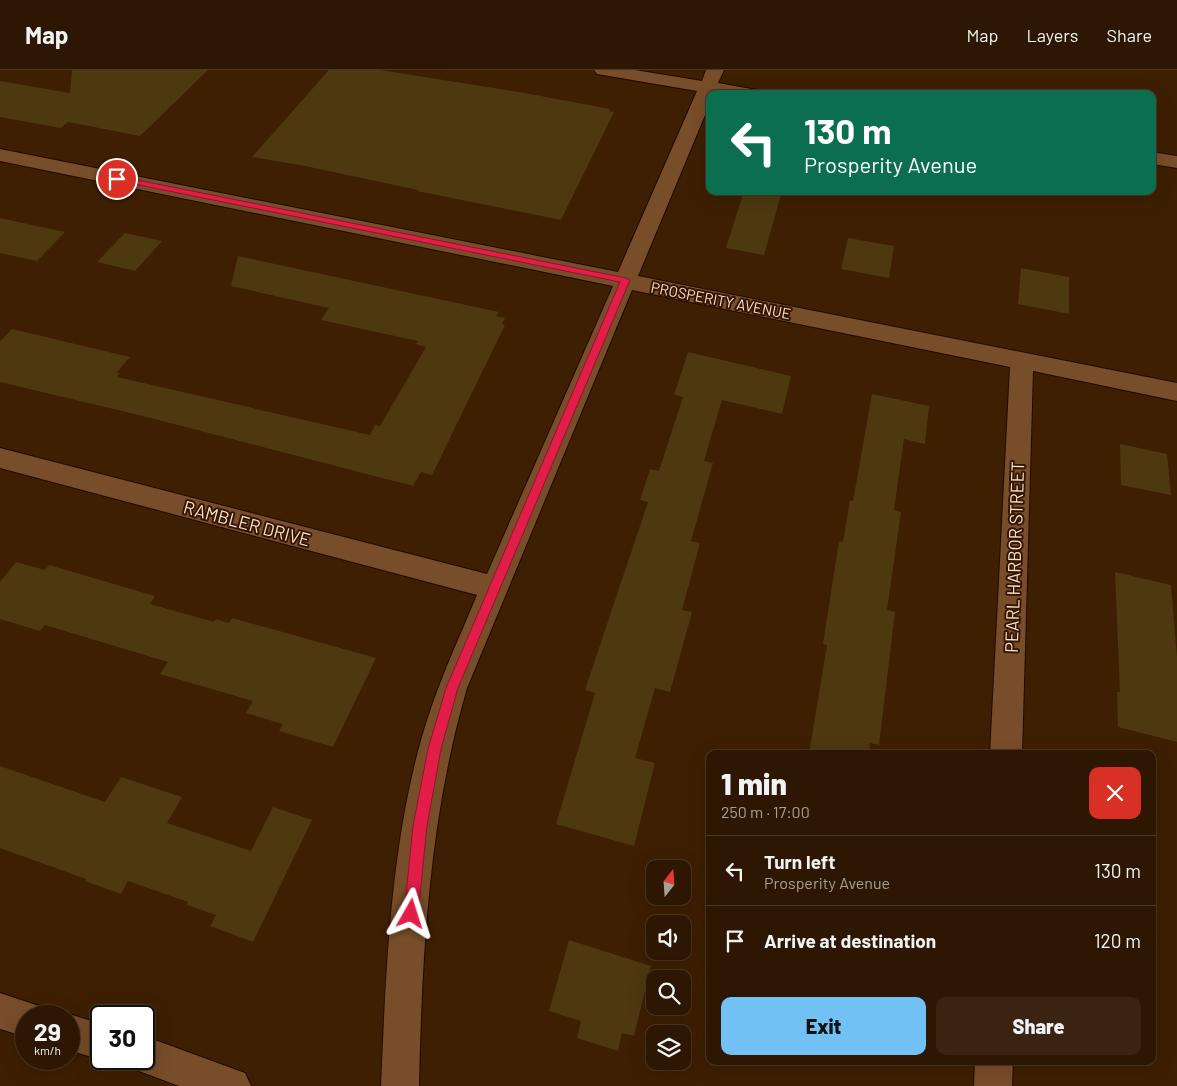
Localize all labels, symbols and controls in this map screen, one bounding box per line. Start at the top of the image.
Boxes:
text: Map [25,20,68,49]
text: Map [966,24,998,46]
text: Layers [1026,24,1079,46]
text: Share [1107,24,1152,46]
text: 130 m [804,109,891,151]
icon: left [721,110,786,175]
text: Prosperity Avenue [804,151,977,177]
pin [96,158,138,200]
icon: arrive [103,165,131,193]
street label: PROSPERITY AVENUE [649,278,793,322]
street label: PEARL HARBOR STREET [1000,461,1028,653]
street label: RAMBLER DRIVE [181,495,313,551]
text: 1 min [721,765,787,801]
button: close [1089,767,1141,819]
text: 250 m · 17:00 [721,802,810,821]
text: Turn left [764,850,835,873]
icon: left [721,857,749,885]
text: 130 m [1094,859,1141,882]
north arrow [646,860,691,905]
map controls [646,860,691,1070]
text: Prosperity Avenue [764,873,890,892]
position arrow [384,887,436,939]
button: sound [646,915,691,960]
icon: arrive [721,927,749,955]
text: Arrive at destination [764,929,936,952]
text: 120 m [1094,929,1141,952]
button: search [646,970,691,1015]
button: Exit [721,997,926,1055]
button: Share [936,997,1141,1055]
speed limit sign: 30 [90,1005,155,1070]
text: 29 [34,1016,61,1046]
button: layers [646,1025,691,1070]
text: km/h [34,1043,61,1057]

